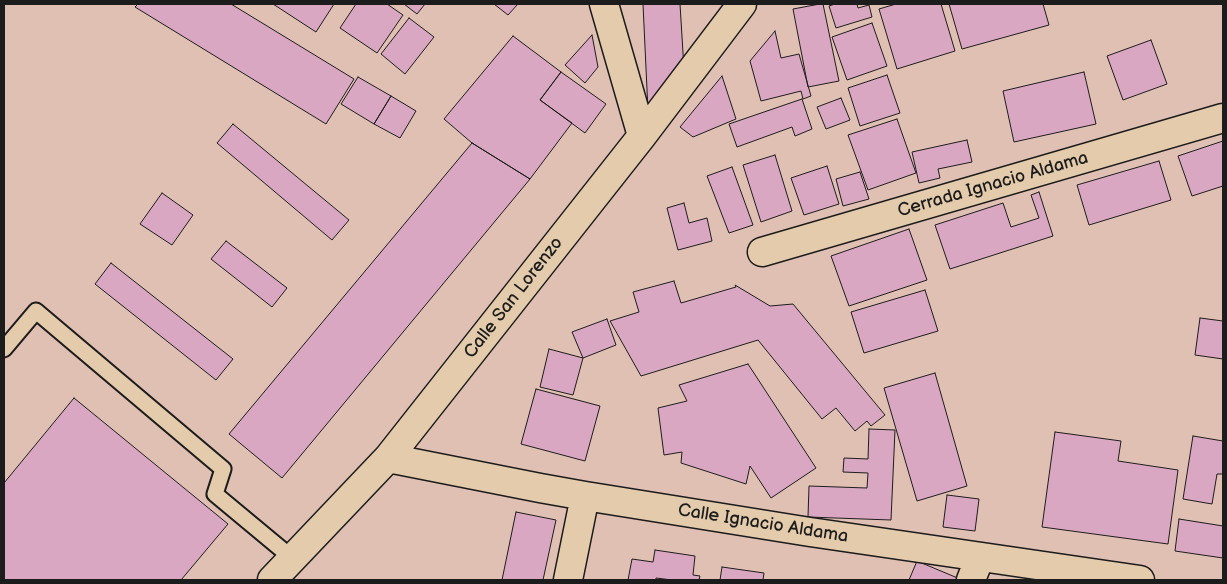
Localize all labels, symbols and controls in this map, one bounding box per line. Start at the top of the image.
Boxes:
street label: Cerrada Ignacio Aldama [895,147,1091,223]
street label: Calle San Lorenzo [460,233,568,363]
street label: Calle Ignacio Aldama [676,500,850,548]

